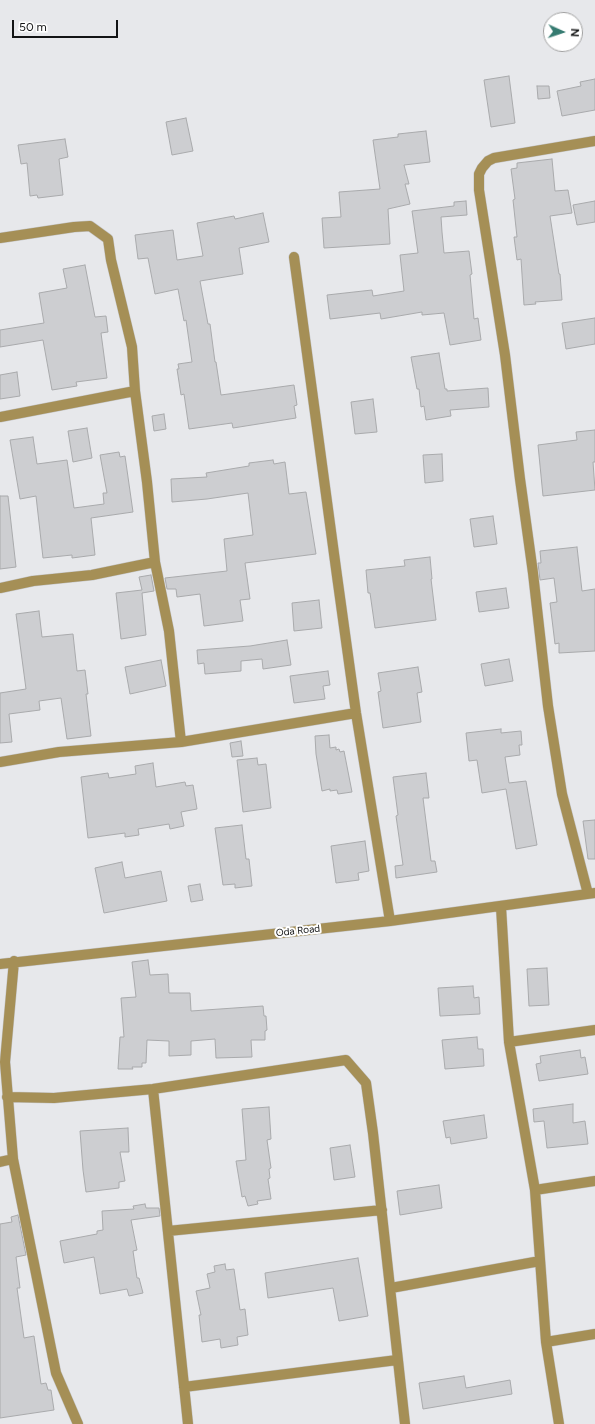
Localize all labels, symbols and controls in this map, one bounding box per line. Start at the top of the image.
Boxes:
scale bar [14,12,120,38]
north arrow [543,12,583,52]
text: 50 m [19,20,47,34]
text: N [568,28,581,37]
street label: Oda Road [275,923,321,939]

